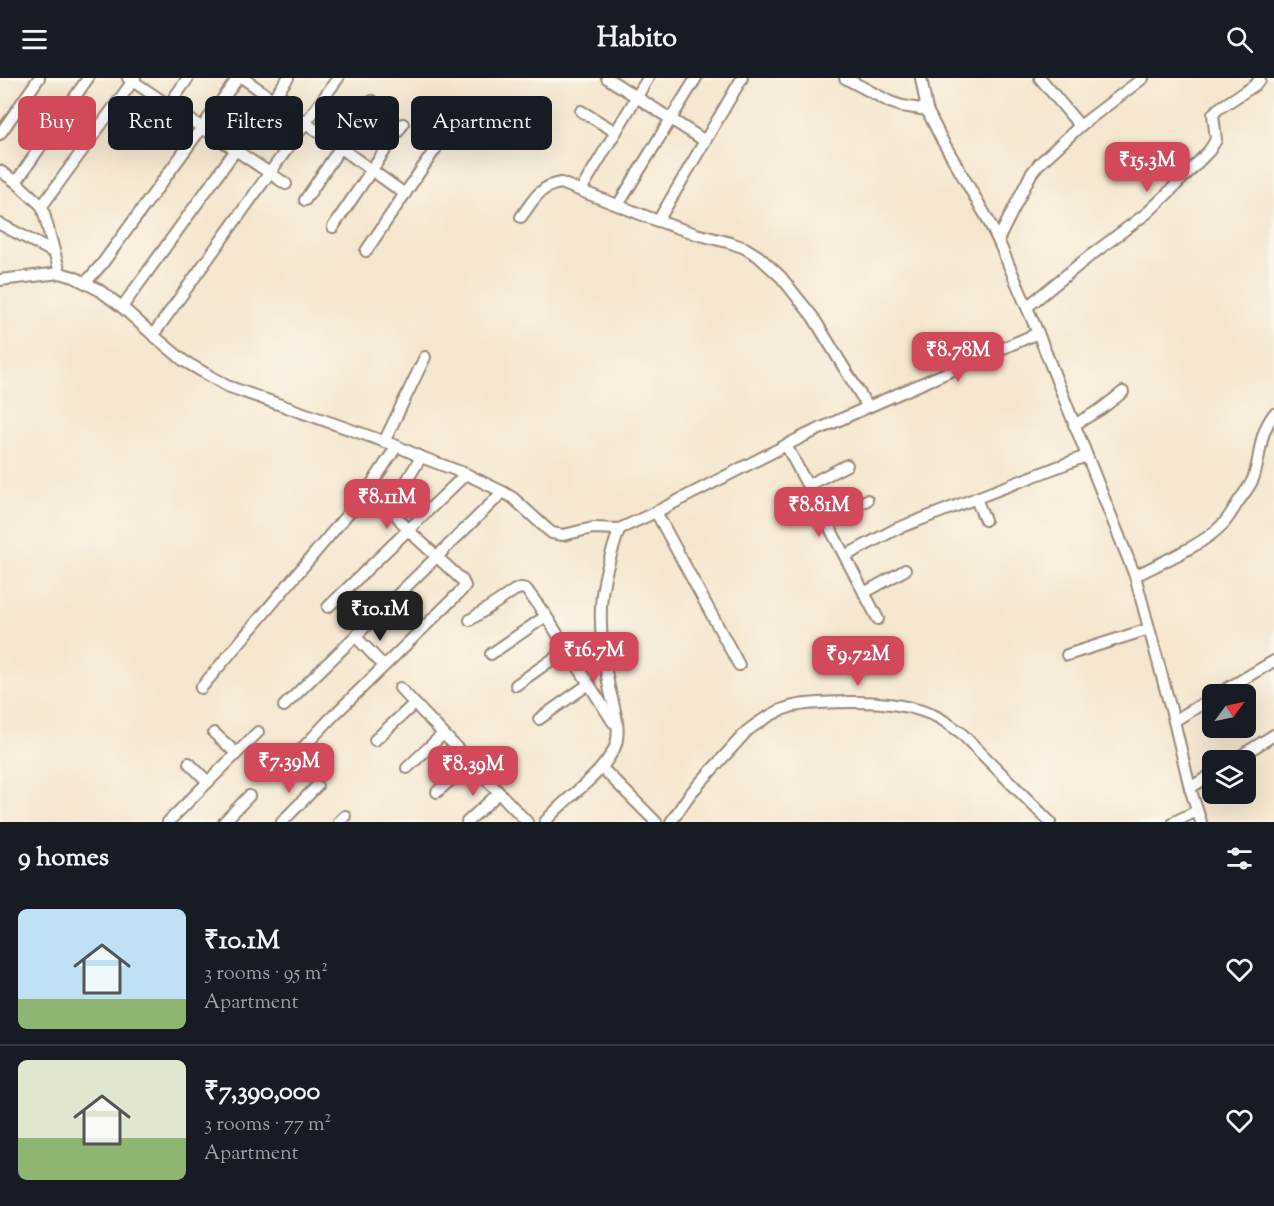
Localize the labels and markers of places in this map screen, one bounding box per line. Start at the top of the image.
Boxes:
pin: ₹15.3M [1098,142,1196,193]
pin: ₹8.78M [909,332,1007,383]
pin: ₹8.11M [338,479,436,530]
pin: ₹8.81M [770,487,868,538]
pin: ₹10.1M [331,591,429,642]
pin: ₹16.7M [545,632,643,683]
pin: ₹9.72M [809,636,907,687]
pin: ₹7.39M [240,743,338,794]
pin: ₹8.39M [424,746,522,797]

